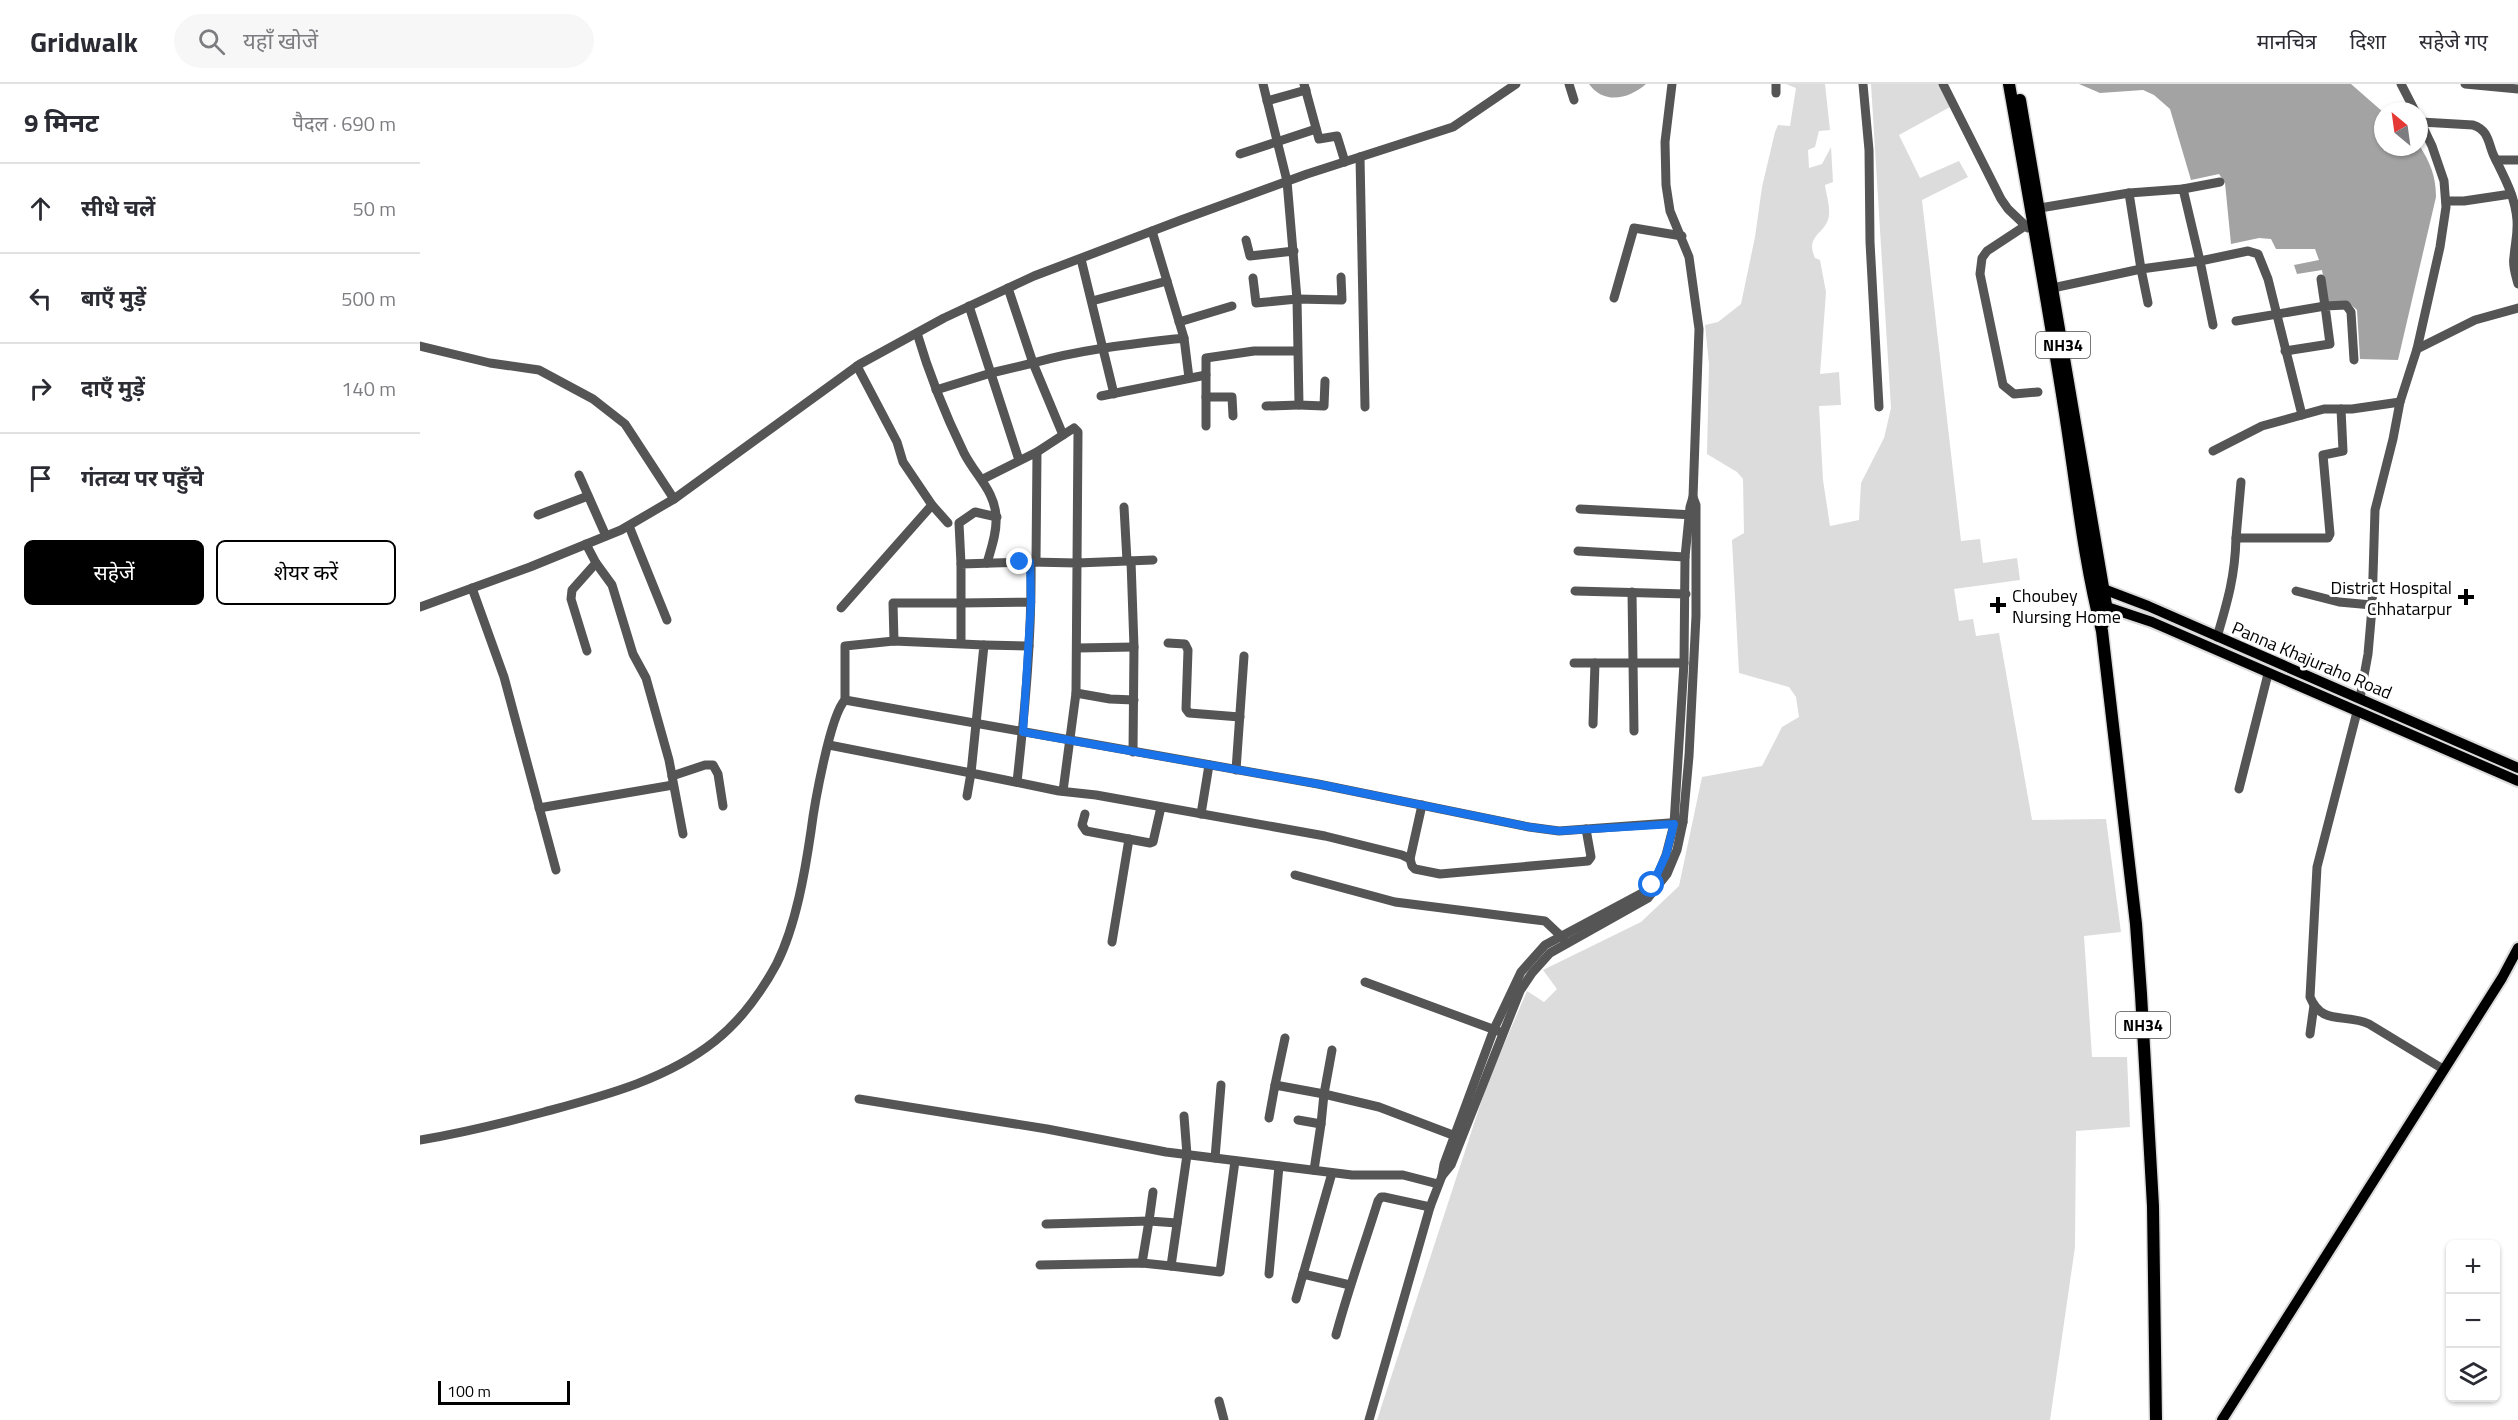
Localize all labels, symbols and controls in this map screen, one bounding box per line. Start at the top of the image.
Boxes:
search box [174,14,594,68]
text: Gridwalk [30,20,138,63]
text: यहाँ खोजें [243,24,318,58]
icon: search [195,25,228,58]
text: मानचित्र [2257,25,2317,57]
text: दिशा [2350,25,2386,57]
text: सहेजे गए [2419,25,2488,57]
north arrow [2374,102,2428,156]
text: 9 मिनट [24,103,99,142]
text: पैदल · 690 m [293,108,396,139]
text: सीधे चलें [81,191,155,225]
icon: ahead [24,192,57,225]
text: 50 m [352,193,396,224]
text: बाएँ मुड़ें [81,281,146,315]
icon: left [24,282,57,315]
text: 500 m [341,283,396,314]
road number: NH34 [2036,332,2090,358]
text: दाएँ मुड़ें [81,371,145,405]
icon: right [24,372,57,405]
text: 140 m [341,373,396,404]
text: गंतव्य पर पहुँचे [81,461,204,495]
icon: arrive [24,462,57,495]
button: सहेजें [24,540,204,605]
button: शेयर करें [216,540,396,605]
route end [1006,548,1032,574]
place label: District Hospital Chhatarpur [2331,574,2452,622]
place label: Choubey Nursing Home [2012,582,2121,630]
marker: District Hospital Chhatarpur [2457,588,2475,606]
marker: Choubey Nursing Home [1989,596,2007,614]
street label: Panna Khajuraho Road [2228,614,2396,706]
route start [1638,871,1664,897]
road number: NH34 [2116,1012,2170,1038]
map controls [2446,1240,2500,1402]
button: + [2446,1240,2500,1294]
button: − [2446,1294,2500,1348]
button: layers [2446,1348,2500,1402]
scale bar [438,1378,570,1406]
text: 100 m [447,1379,491,1403]

